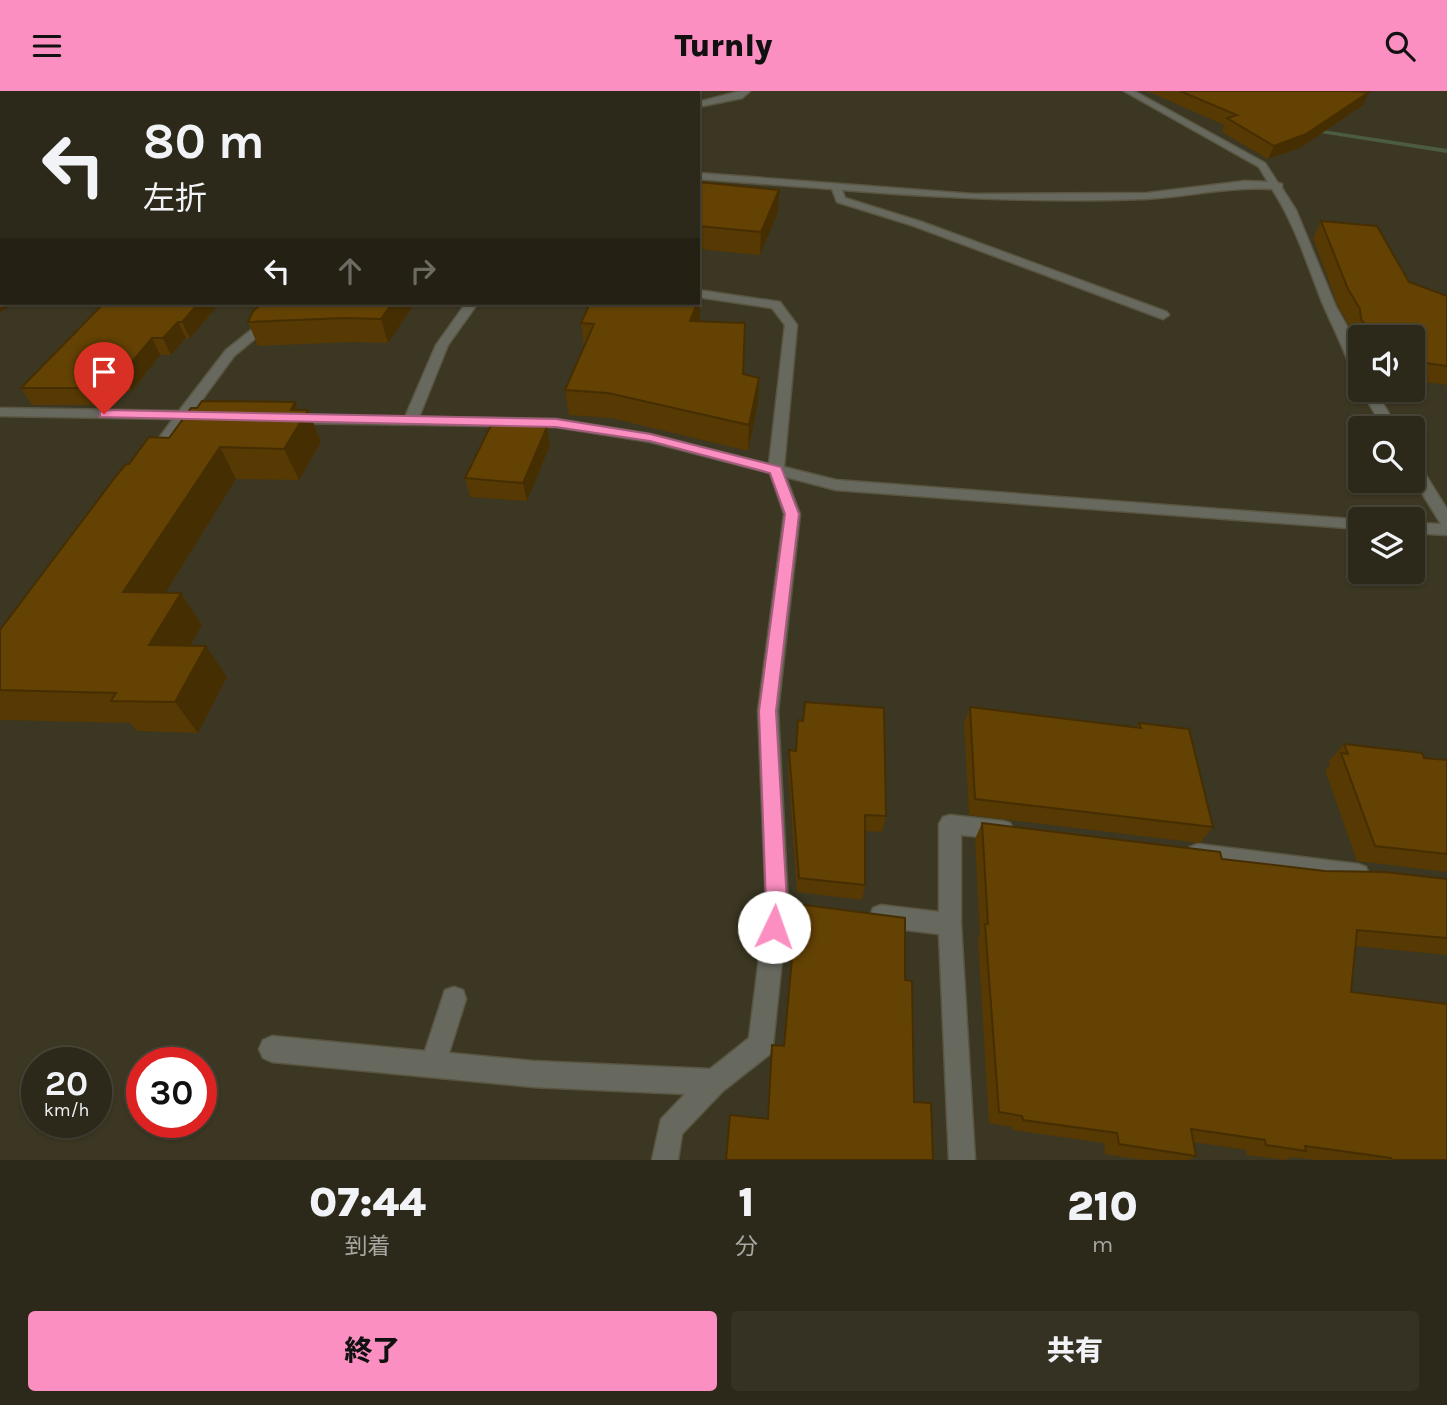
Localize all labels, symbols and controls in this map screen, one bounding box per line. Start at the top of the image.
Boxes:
icon: menu [28,27,66,65]
text: Turnly [675,27,772,64]
icon: search [1381,27,1419,65]
text: 80 m [143,113,265,170]
icon: left [28,119,119,210]
text: 左折 [143,180,207,217]
icon: left [258,252,296,290]
icon: ahead [331,252,369,290]
icon: right [404,252,442,290]
map controls [1348,325,1425,584]
button: sound [1348,325,1425,402]
pin [74,342,134,414]
icon: arrive [85,353,123,391]
button: search [1348,416,1425,493]
button: layers [1348,507,1425,584]
position arrow [737,890,811,964]
speed limit sign: 30 [126,1047,217,1138]
text: 20 [45,1063,88,1104]
text: km/h [44,1099,89,1121]
text: 07:44 [309,1177,426,1227]
text: 1 [738,1177,754,1227]
text: 210 [1067,1181,1138,1231]
text: m [1092,1231,1113,1258]
text: 到着 [344,1233,390,1260]
text: 分 [735,1233,758,1260]
button: 終了 [28,1311,717,1391]
button: 共有 [731,1311,1419,1391]

